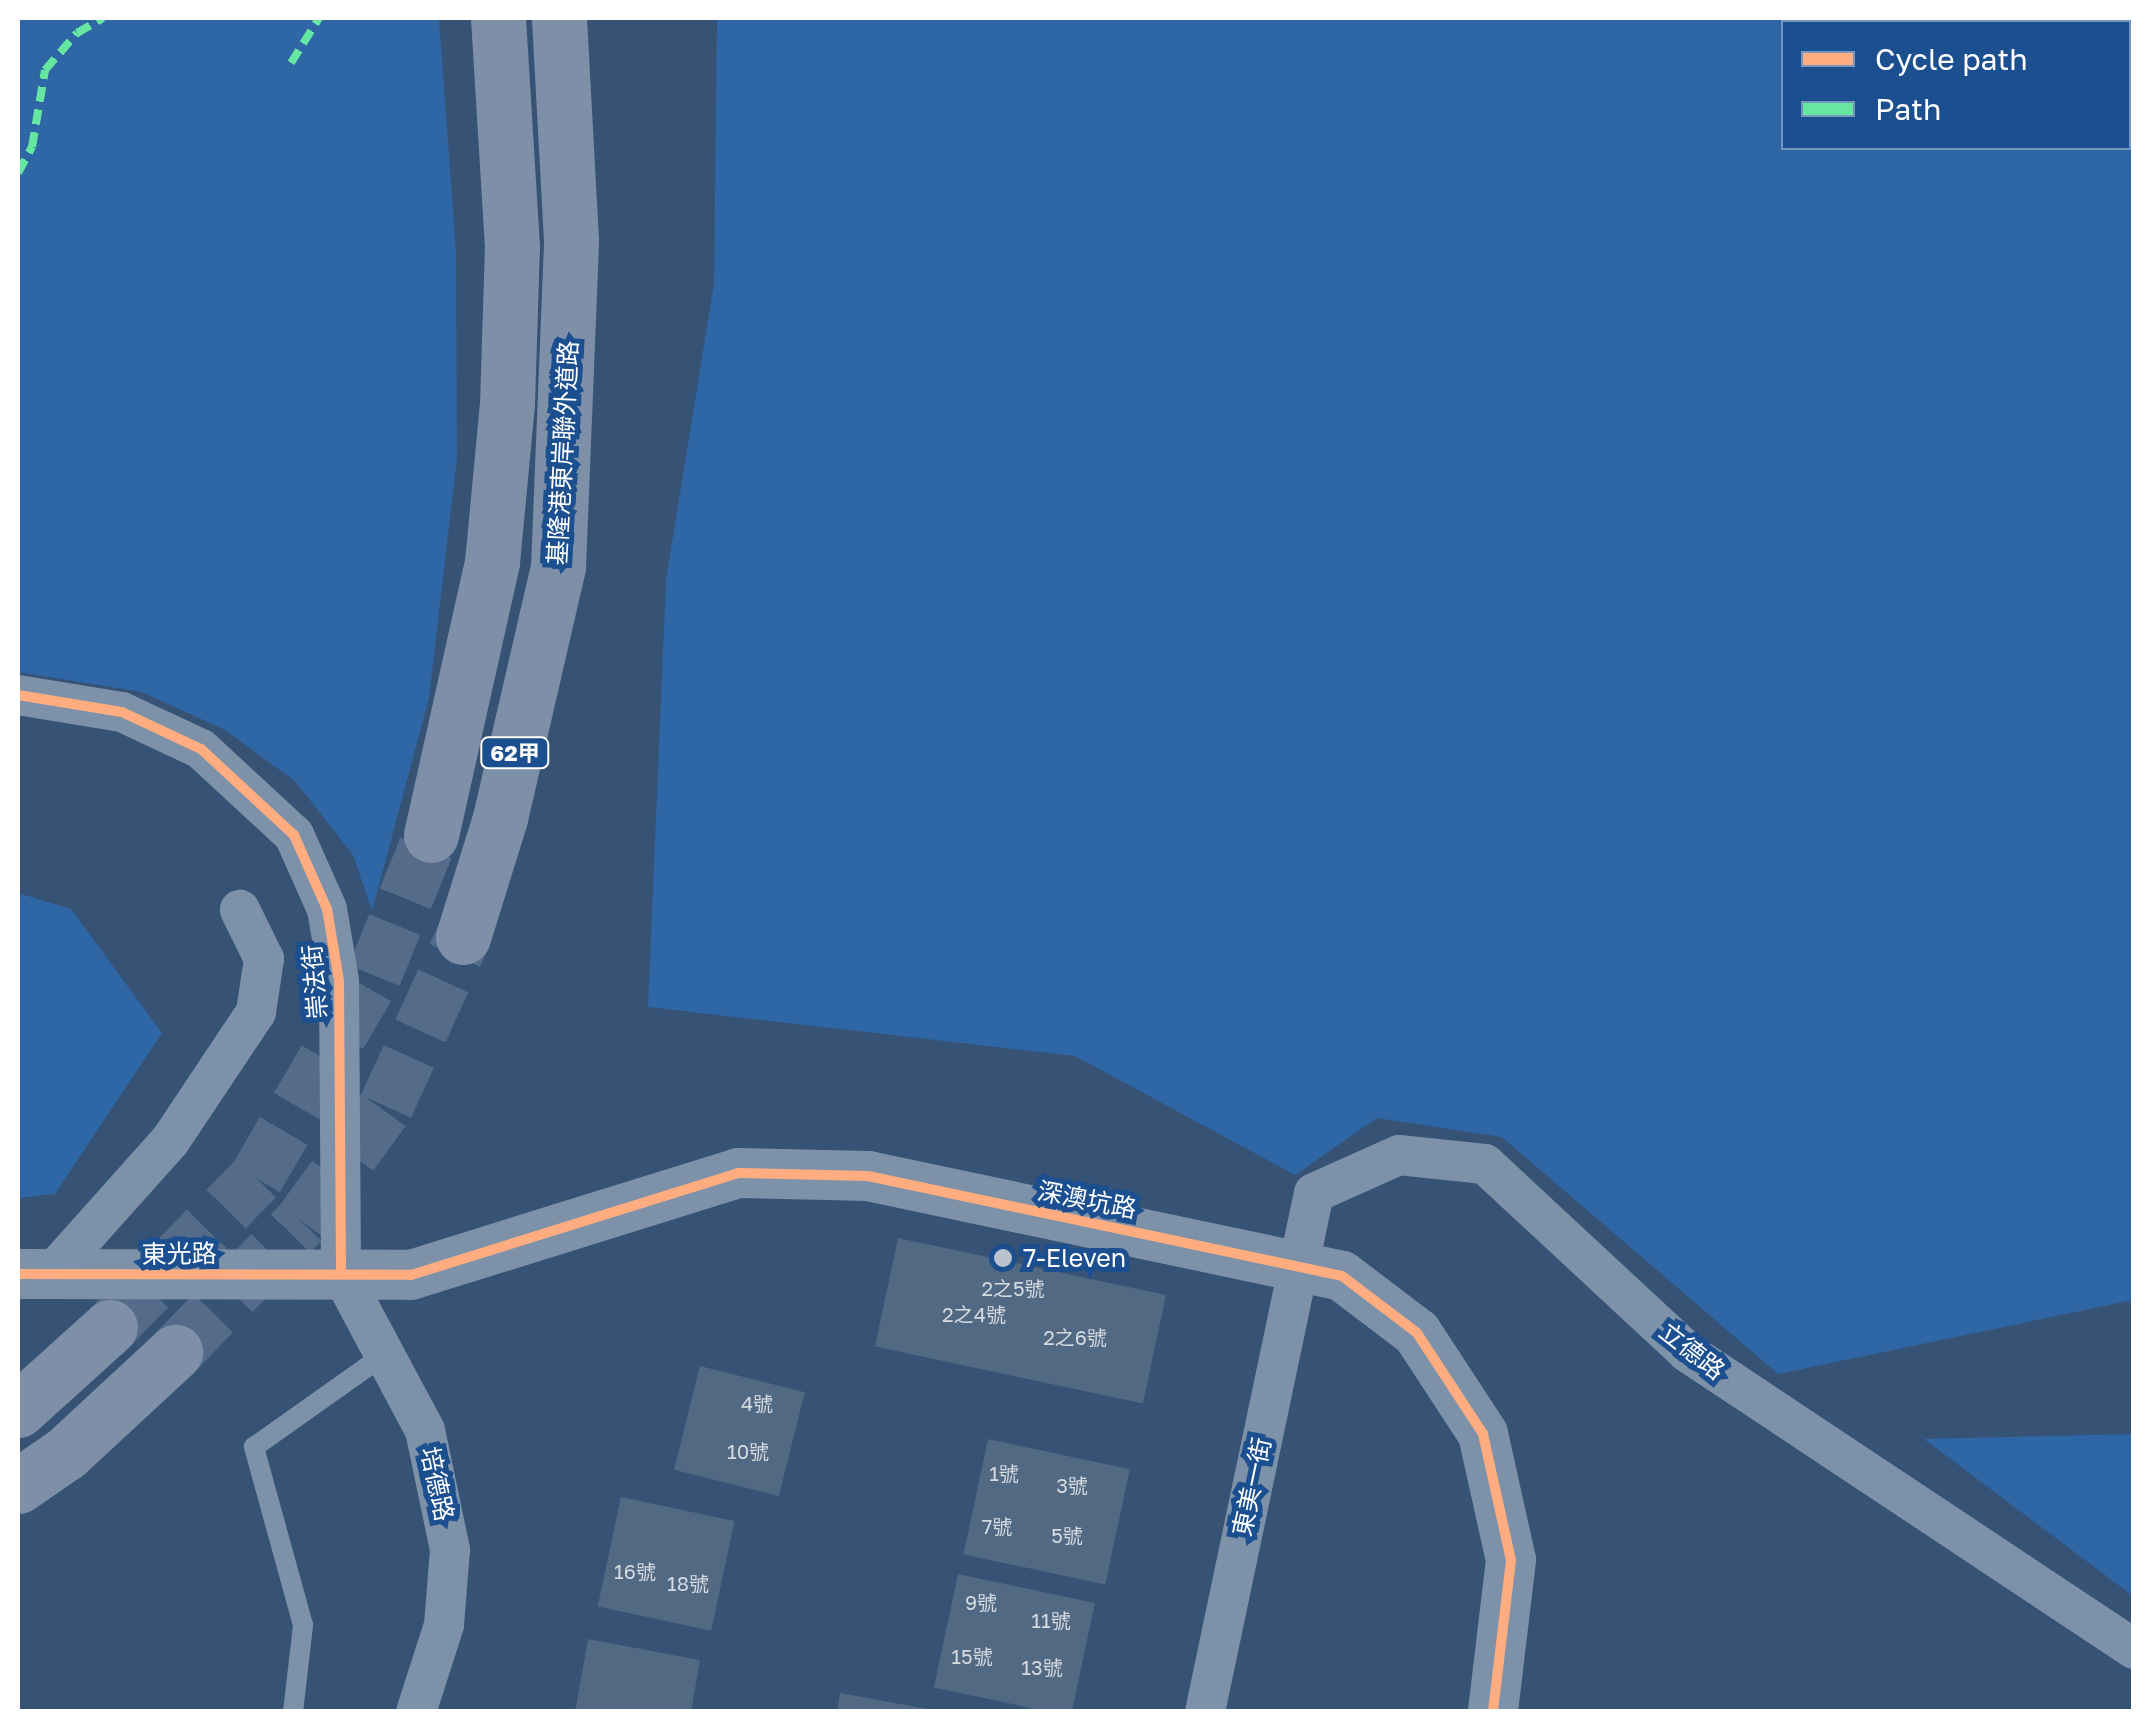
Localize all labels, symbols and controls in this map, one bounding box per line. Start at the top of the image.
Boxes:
legend [1781,20,2131,150]
text: Cycle path [1875,41,2028,77]
text: Path [1875,91,1941,127]
street label: 基隆港東岸聯外道路 [542,340,584,566]
road number: 62甲 [480,736,550,770]
street label: 崇法街 [297,943,333,1021]
street label: 深澳坑路 [1035,1176,1139,1224]
street label: 東光路 [141,1238,217,1270]
place label: 7-Eleven [1023,1243,1126,1273]
marker: 7-Eleven [992,1247,1014,1269]
house number: 2之5號 [981,1276,1045,1300]
house number: 2之4號 [942,1302,1006,1326]
street label: 立德路 [1653,1316,1731,1386]
house number: 2之6號 [1043,1325,1107,1349]
house number: 4號 [741,1391,773,1415]
street label: 東美一街 [1227,1435,1277,1539]
house number: 10號 [727,1439,769,1463]
street label: 培德路 [415,1444,459,1524]
house number: 1號 [989,1461,1019,1485]
house number: 3號 [1056,1473,1088,1497]
house number: 7號 [982,1514,1012,1538]
house number: 5號 [1051,1523,1083,1547]
house number: 16號 [614,1559,656,1583]
house number: 18號 [667,1571,709,1595]
house number: 9號 [965,1590,997,1614]
house number: 11號 [1031,1608,1071,1632]
house number: 15號 [951,1644,993,1668]
house number: 13號 [1021,1655,1063,1679]

